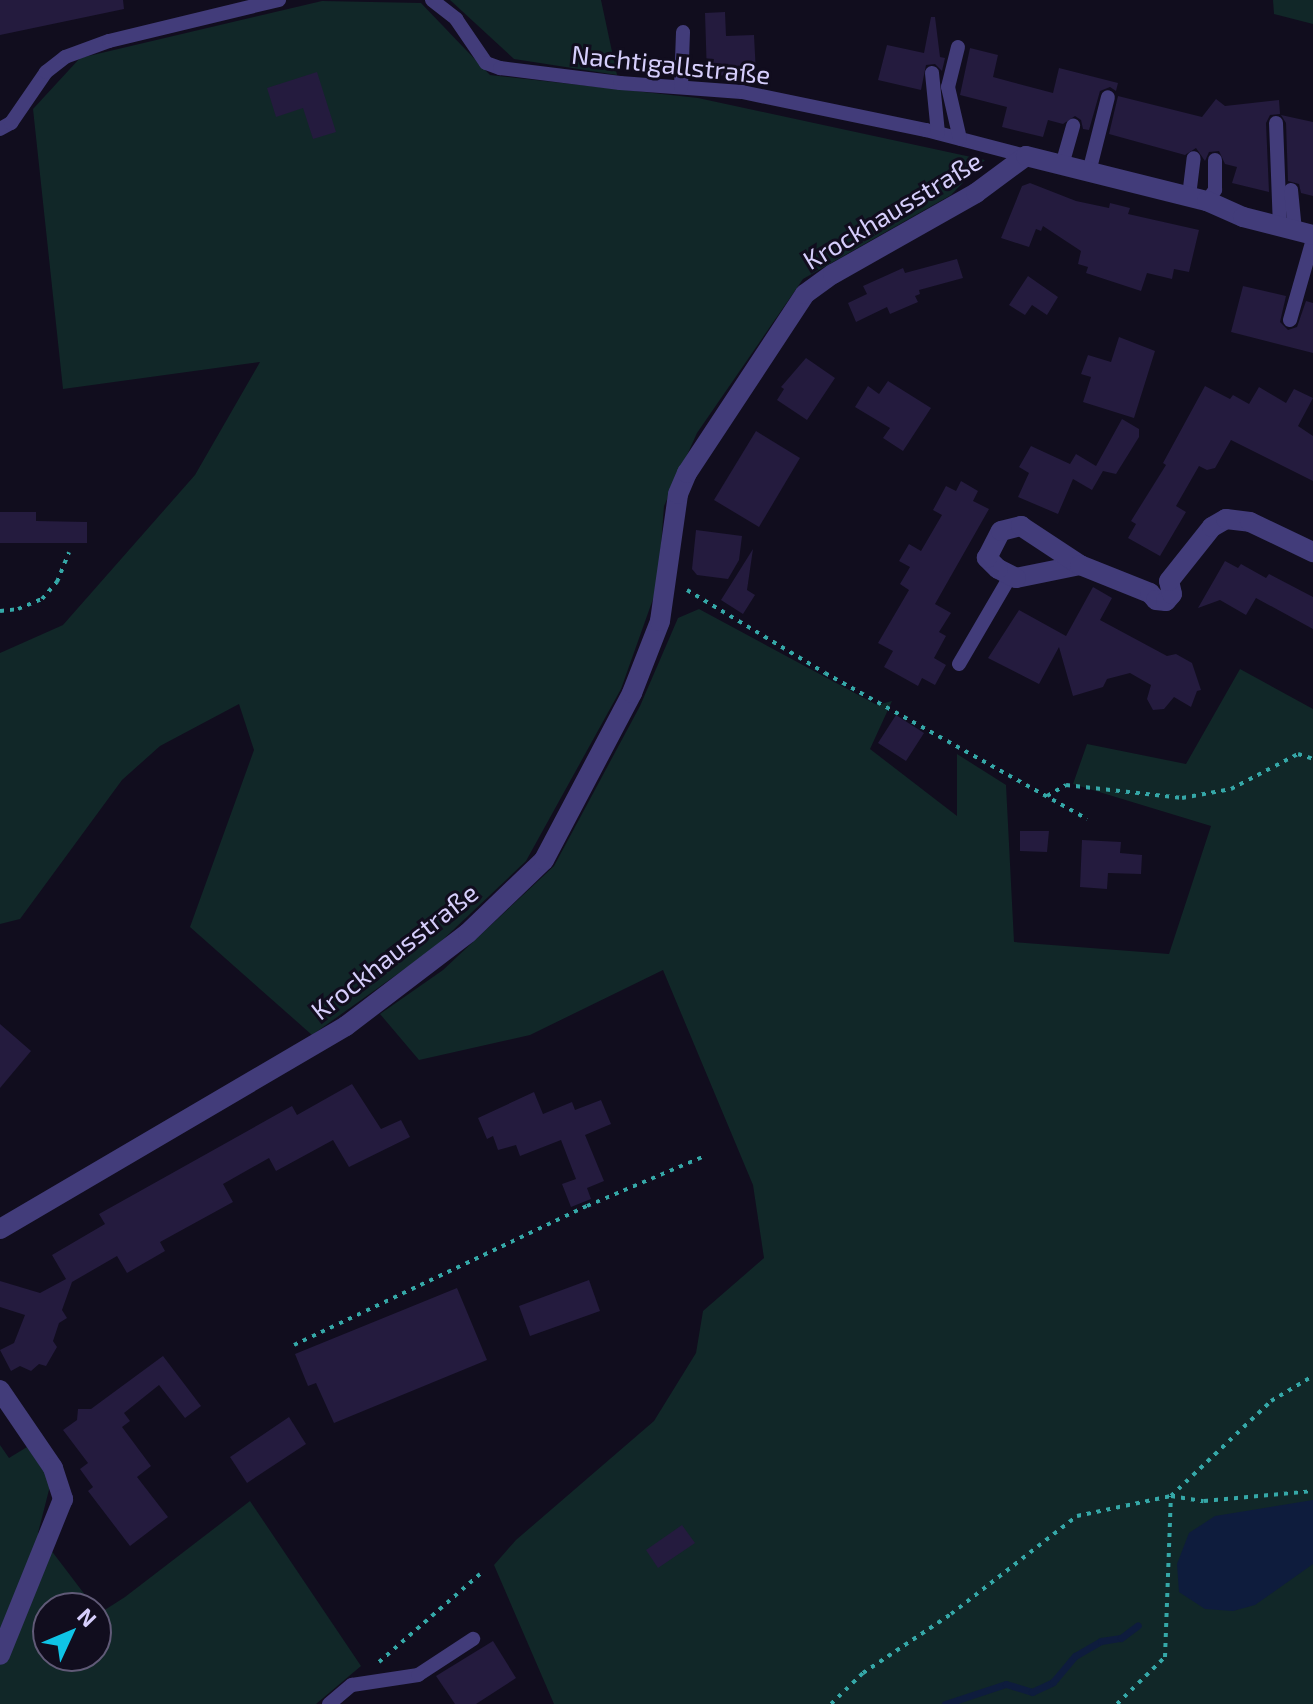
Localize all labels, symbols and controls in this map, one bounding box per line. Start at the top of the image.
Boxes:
street label: Nachtigallstraße [570,38,772,90]
street label: Krockhausstraße [797,144,987,276]
street label: Krockhausstraße [304,876,484,1026]
north arrow [32,1592,112,1672]
text: N [73,1602,103,1631]

